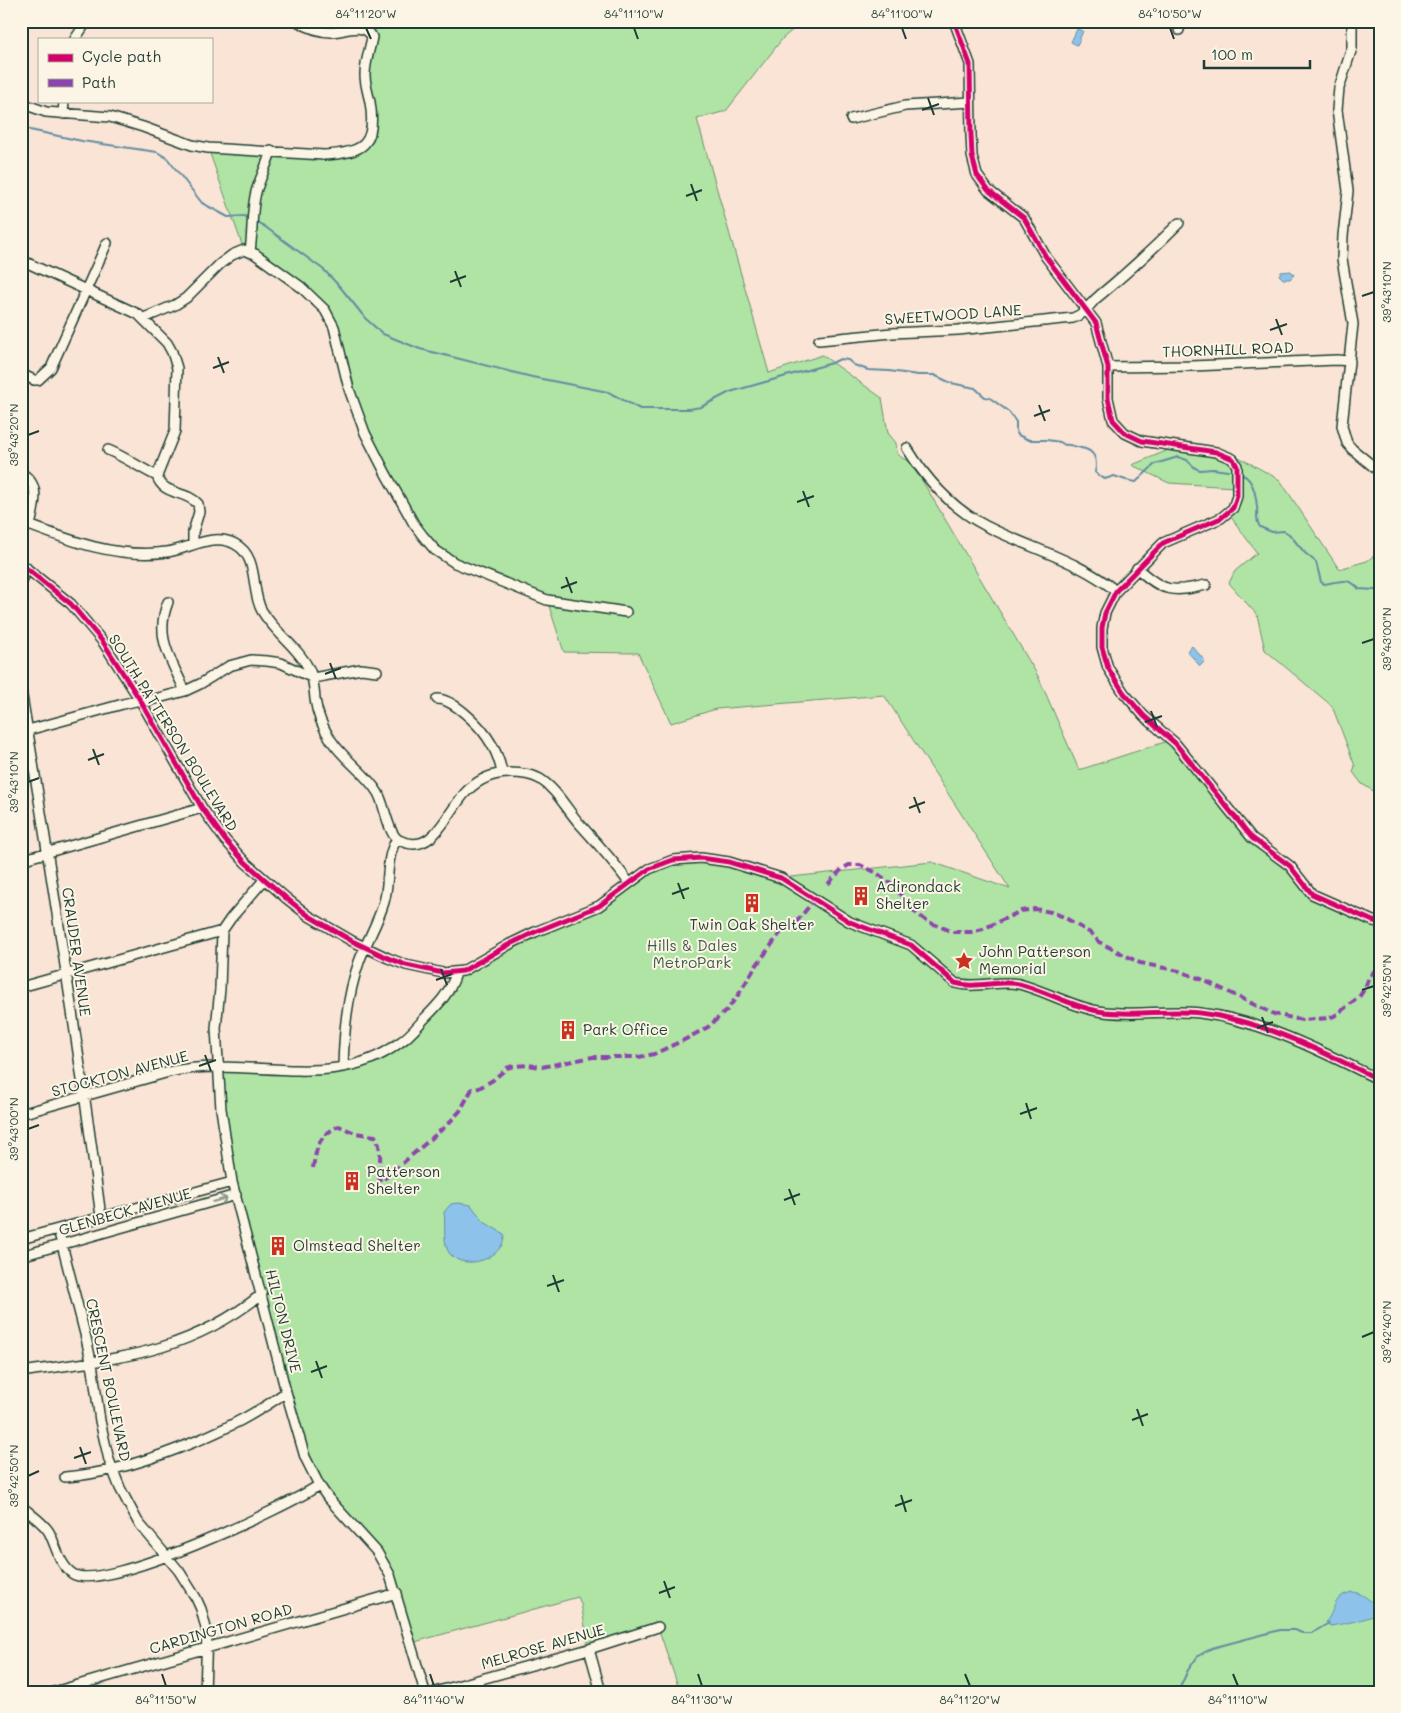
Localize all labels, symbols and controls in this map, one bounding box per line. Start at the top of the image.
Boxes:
text: 84°11'20"W [335,5,397,21]
text: 84°11'10"W [604,5,664,21]
text: 84°11'00"W [871,5,933,21]
text: 84°10'50"W [1138,5,1202,21]
legend [38,38,212,102]
scale bar [1204,38,1310,70]
text: 100 m [1211,44,1253,64]
text: Cycle path [82,46,161,66]
text: Path [82,72,116,92]
text: 39°43'10"N [1378,261,1394,323]
street label: SWEETWOOD LANE [884,299,1022,329]
street label: THORNHILL ROAD [1162,337,1294,361]
text: 39°43'20"N [5,404,21,466]
text: 39°43'00"N [1378,607,1394,671]
street label: SOUTH PATTERSON BOULEVARD [105,630,243,835]
text: 39°43'10"N [5,751,21,813]
place label: Adirondack Shelter [876,876,961,913]
building icon: Adirondack Shelter [850,885,872,907]
street label: CRAUDER AVENUE [58,886,96,1018]
building icon: Twin Oak Shelter [741,892,763,914]
place label: Twin Oak Shelter [689,914,815,934]
park label: Hills & Dales MetroPark [647,935,737,972]
place label: John Patterson Memorial [979,941,1091,978]
place icon: John Patterson Memorial [953,950,975,972]
text: 39°42'50"N [1378,955,1394,1017]
building icon: Park Office [557,1019,579,1041]
place label: Park Office [583,1019,668,1039]
street label: STOCKTON AVENUE [49,1045,191,1101]
text: 39°43'00"N [5,1097,21,1161]
place label: Patterson Shelter [367,1161,440,1198]
building icon: Patterson Shelter [341,1170,363,1192]
street label: GLENBECK AVENUE [56,1182,194,1240]
one-way arrow [211,1194,227,1204]
building icon: Olmstead Shelter [267,1235,289,1257]
place label: Olmstead Shelter [293,1235,421,1255]
street label: HILTON DRIVE [261,1267,307,1375]
street label: CRESCENT BOULEVARD [82,1296,136,1463]
text: 39°42'40"N [1378,1301,1394,1363]
text: 39°42'50"N [5,1445,21,1507]
street label: CARDINGTON ROAD [147,1598,295,1658]
street label: MELROSE AVENUE [479,1619,607,1673]
text: 84°11'50"W [135,1691,197,1707]
text: 84°11'40"W [403,1691,465,1707]
text: 84°11'30"W [671,1691,733,1707]
text: 84°11'20"W [939,1691,1001,1707]
text: 84°11'10"W [1208,1691,1268,1707]

